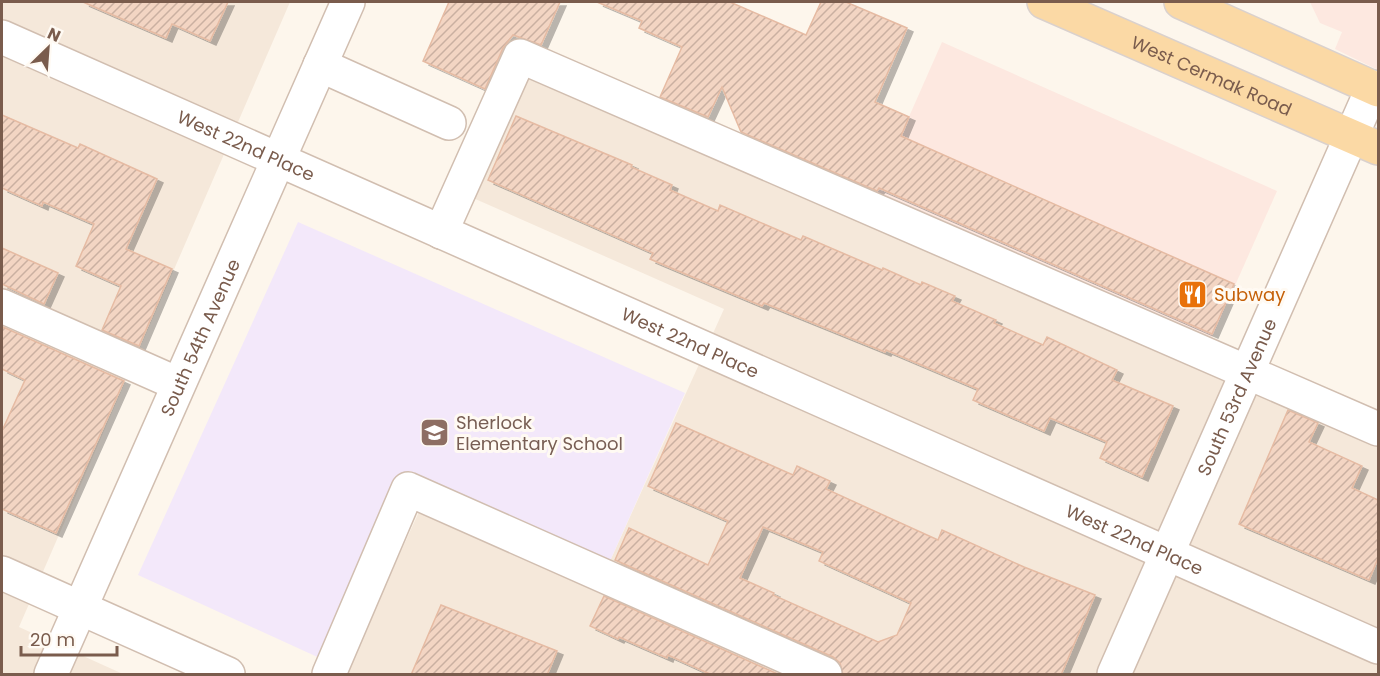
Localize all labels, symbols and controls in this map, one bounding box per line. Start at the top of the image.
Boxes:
north arrow [18,18,78,78]
text: N [44,22,64,48]
street label: West Cermak Road [1127,29,1296,121]
street label: West 22nd Place [173,104,319,187]
street label: South 54th Avenue [154,255,246,420]
restaurant icon: Subway [1177,278,1209,310]
place label: Subway [1214,282,1285,307]
street label: West 22nd Place [618,301,763,384]
street label: South 53rd Avenue [1191,314,1282,480]
place label: Sherlock Elementary School [456,410,623,456]
school or university icon: Sherlock Elementary School [419,416,451,448]
street label: West 22nd Place [1062,498,1207,581]
scale bar [21,619,117,657]
text: 20 m [30,627,75,652]

